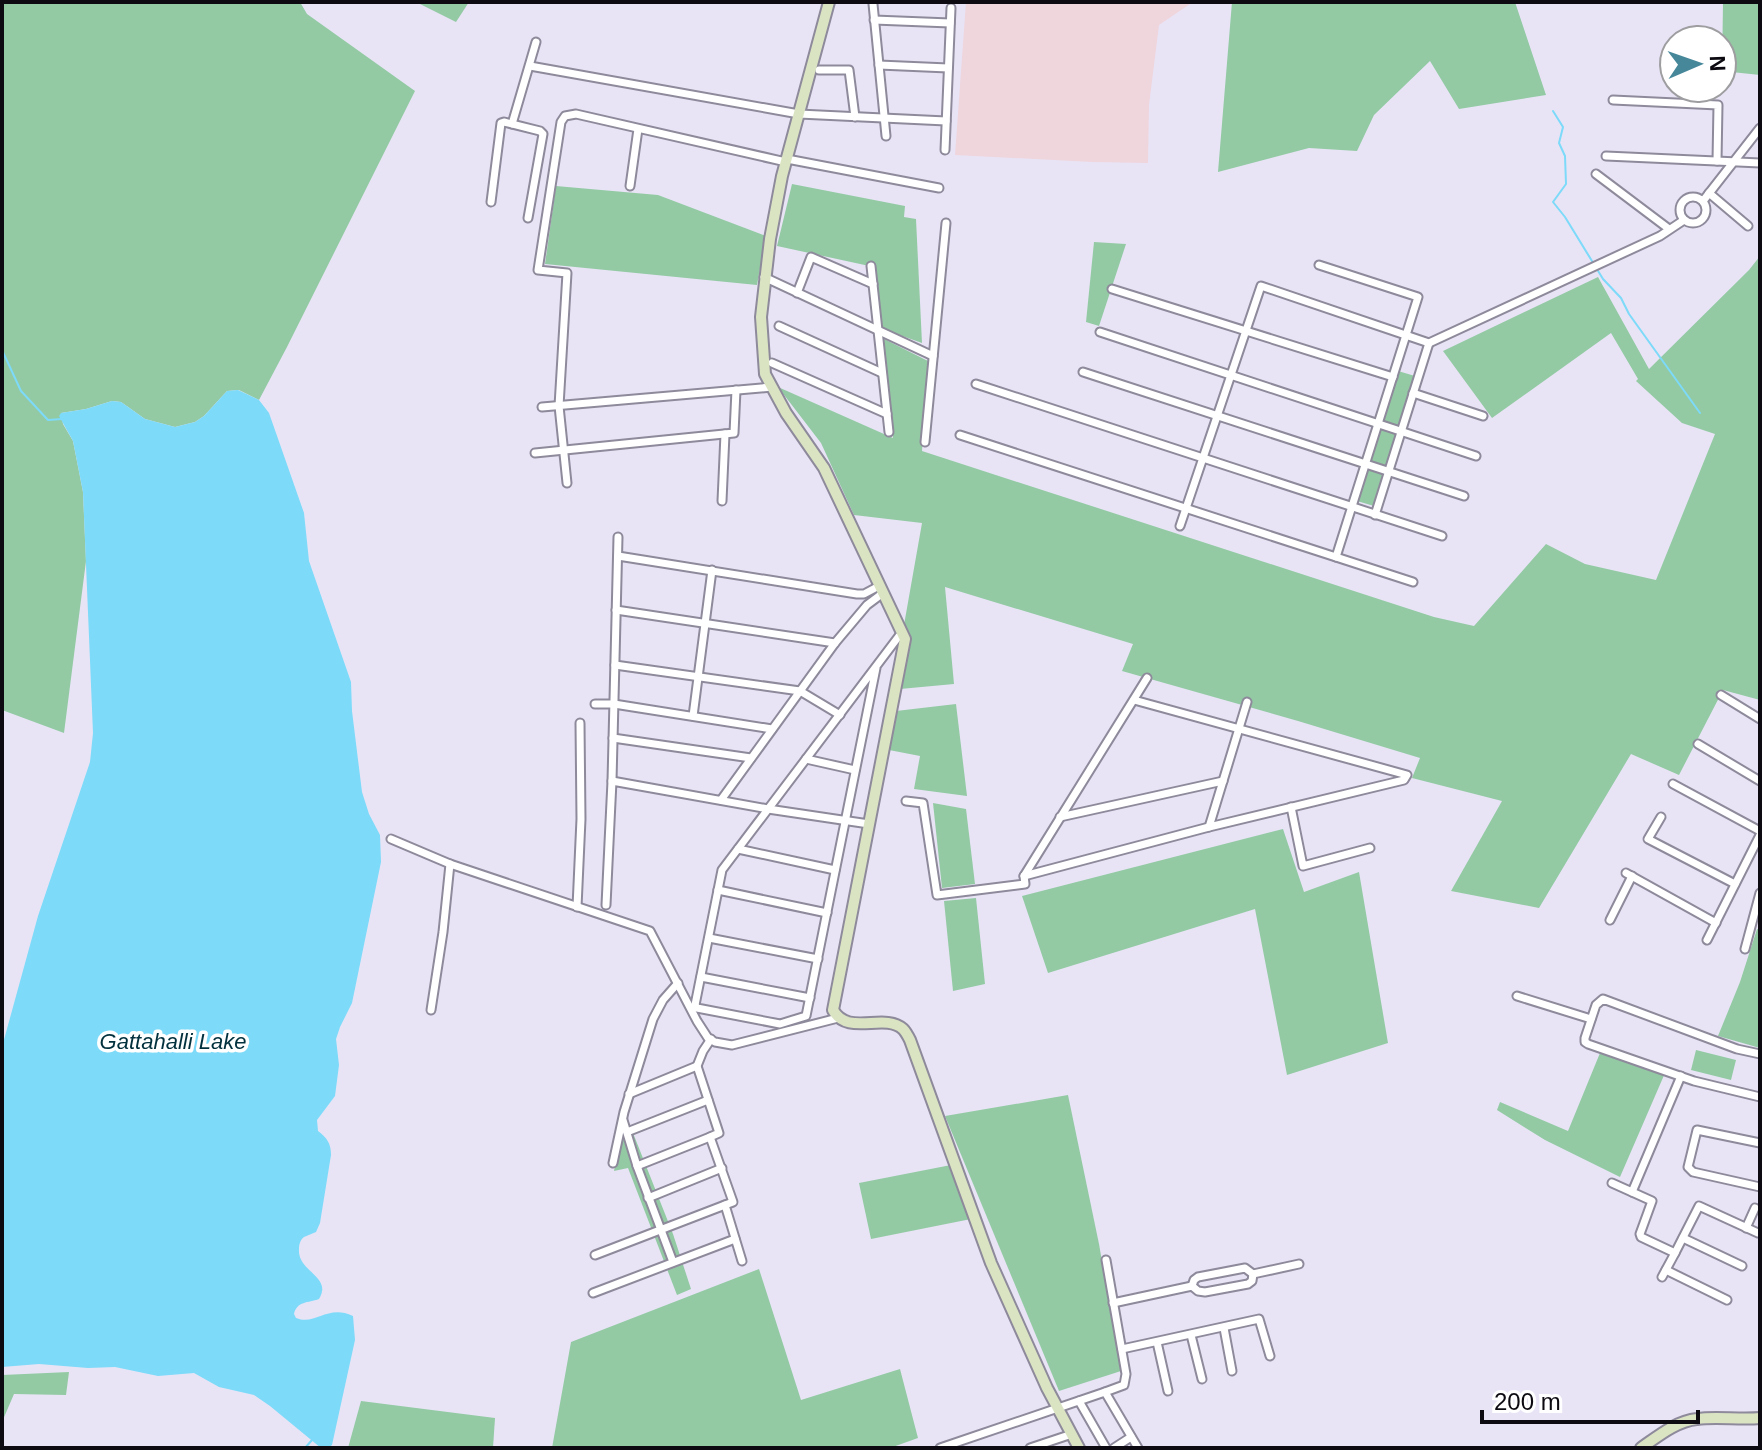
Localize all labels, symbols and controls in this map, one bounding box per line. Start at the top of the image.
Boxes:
north arrow [1658,24,1738,104]
text: N [1705,55,1730,72]
water label: Gattahalli Lake [100,1029,246,1054]
scale bar [1482,1374,1698,1424]
text: 200 m [1494,1388,1561,1415]

